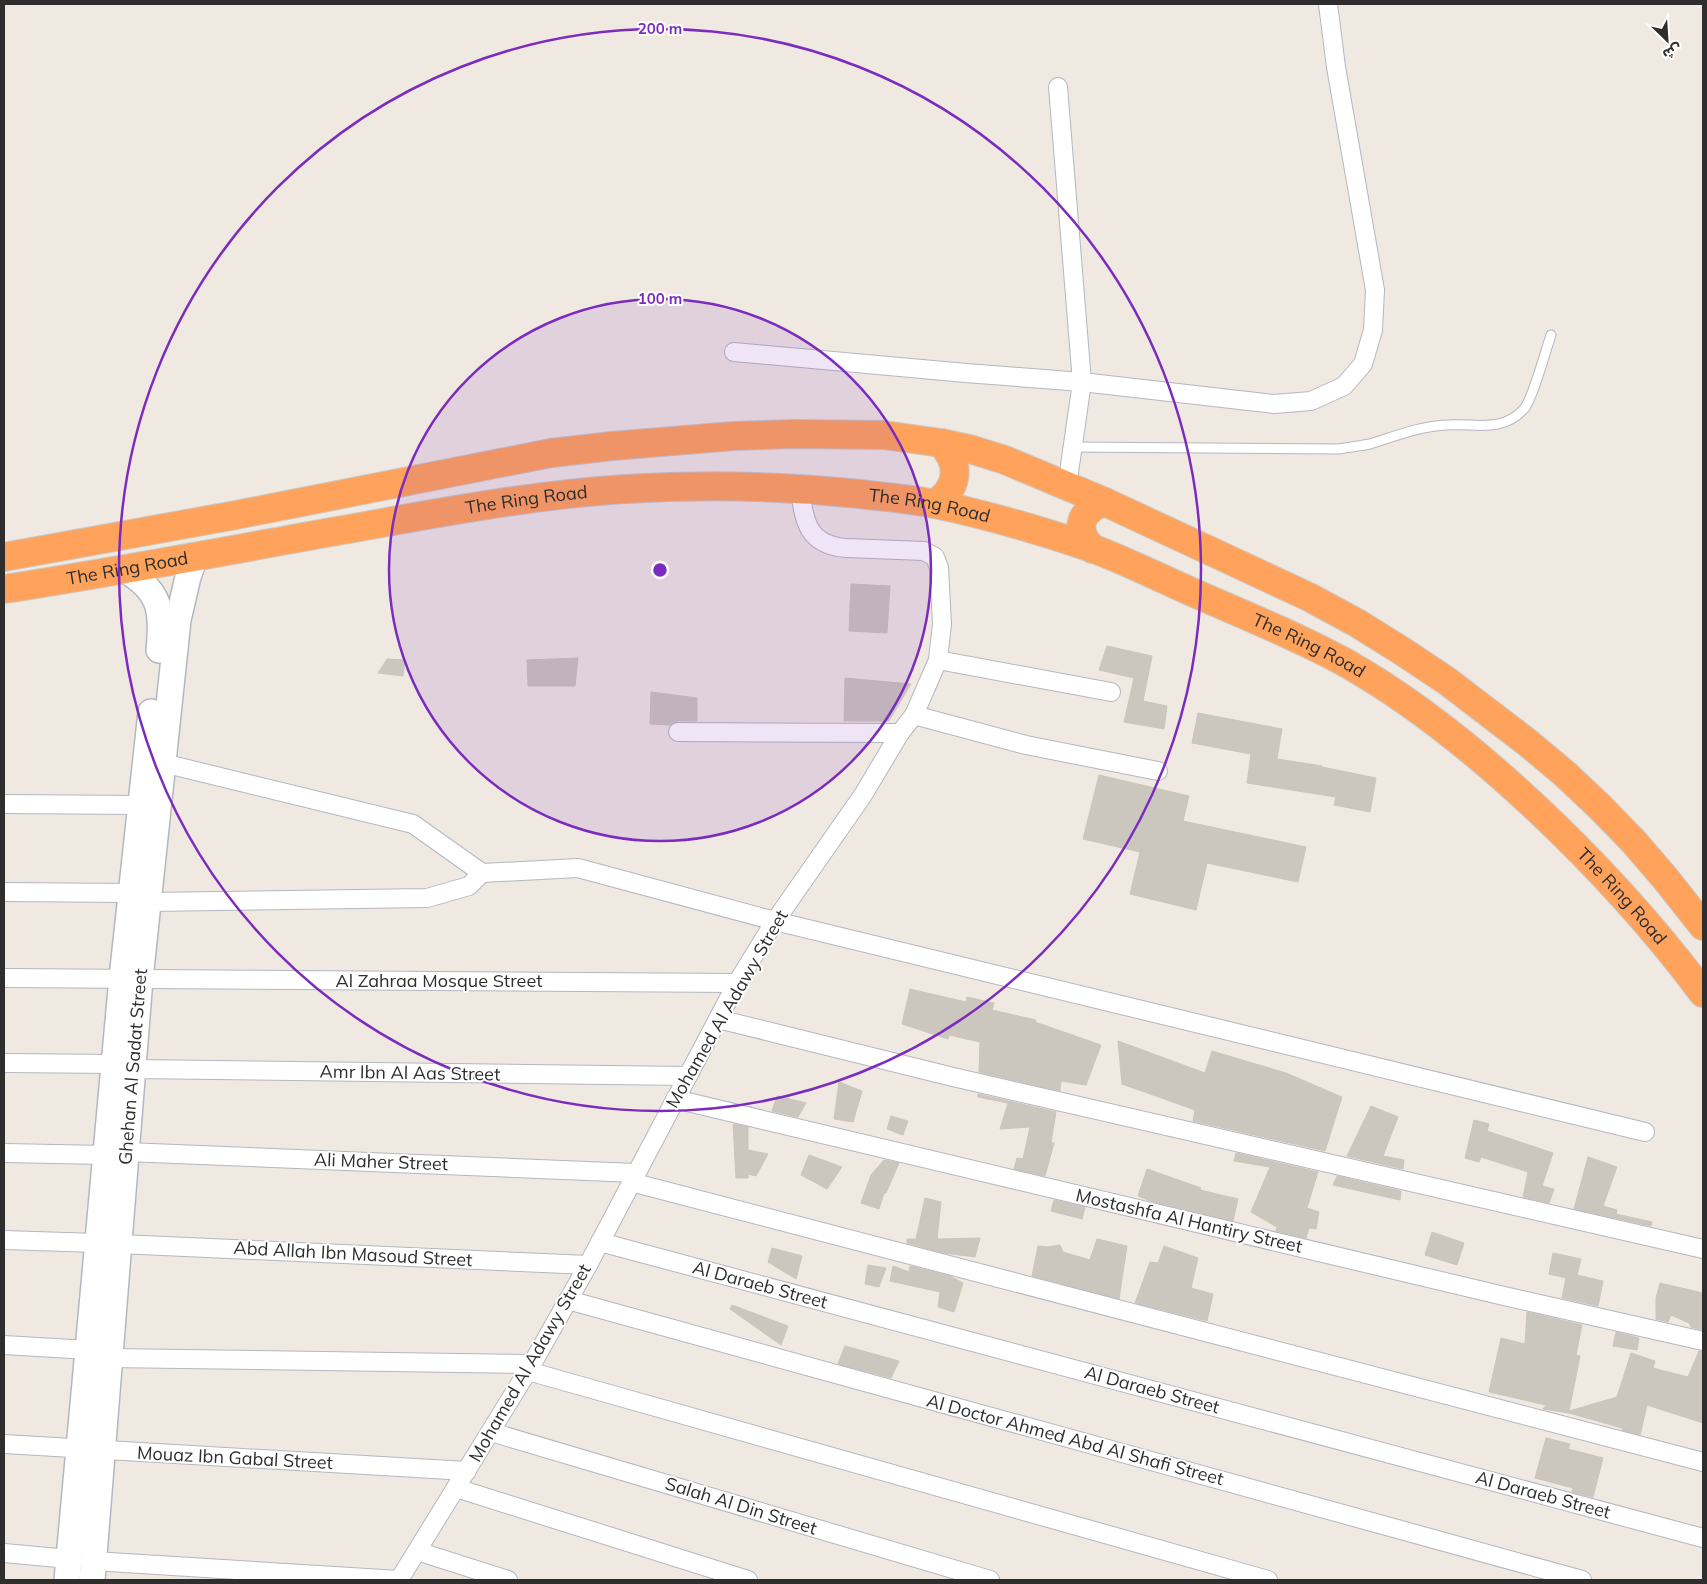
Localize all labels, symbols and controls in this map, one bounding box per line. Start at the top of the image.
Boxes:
north arrow [1642,15,1692,65]
text: 200 m [638,19,682,38]
text: ش [1660,40,1685,64]
text: 100 m [638,289,682,308]
street label: The Ring Road [464,480,588,519]
street label: The Ring Road [868,483,993,528]
street label: The Ring Road [65,546,190,590]
centre of rings [651,561,669,579]
street label: The Ring Road [1249,608,1370,683]
street label: The Ring Road [1572,843,1672,949]
street label: Mohamed Al Adawy Street [660,906,793,1112]
street label: Ghehan Al Sadat Street [113,967,152,1166]
street label: Al Zahraa Mosque Street [336,969,542,992]
street label: Amr Ibn Al Aas Street [320,1059,501,1086]
street label: Ali Maher Street [314,1148,448,1175]
street label: Mostashfa Al Hantiry Street [1074,1183,1305,1258]
street label: Abd Allah Ibn Masoud Street [233,1236,473,1271]
street label: Al Daraeb Street [690,1255,830,1314]
street label: Mohamed Al Adawy Street [463,1260,596,1466]
street label: Al Daraeb Street [1082,1360,1222,1419]
street label: Al Doctor Ahmed Abd Al Shafi Street [924,1389,1226,1490]
street label: Mouaz Ibn Gabal Street [137,1441,333,1474]
street label: Al Daraeb Street [1473,1465,1613,1524]
street label: Salah Al Din Street [663,1472,820,1540]

